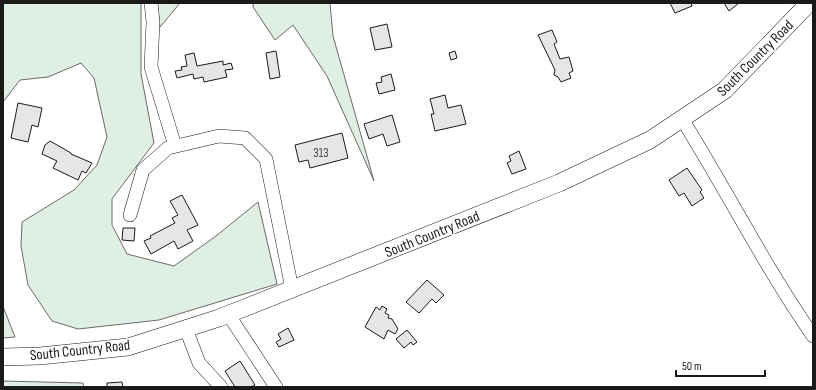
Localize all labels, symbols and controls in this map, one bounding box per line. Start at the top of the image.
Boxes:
street label: South Country Road [713,16,798,101]
house number: 313 [313,145,329,161]
street label: South Country Road [382,207,482,262]
street label: South Country Road [29,336,131,365]
scale bar [676,352,765,378]
text: 50 m [682,359,702,374]

